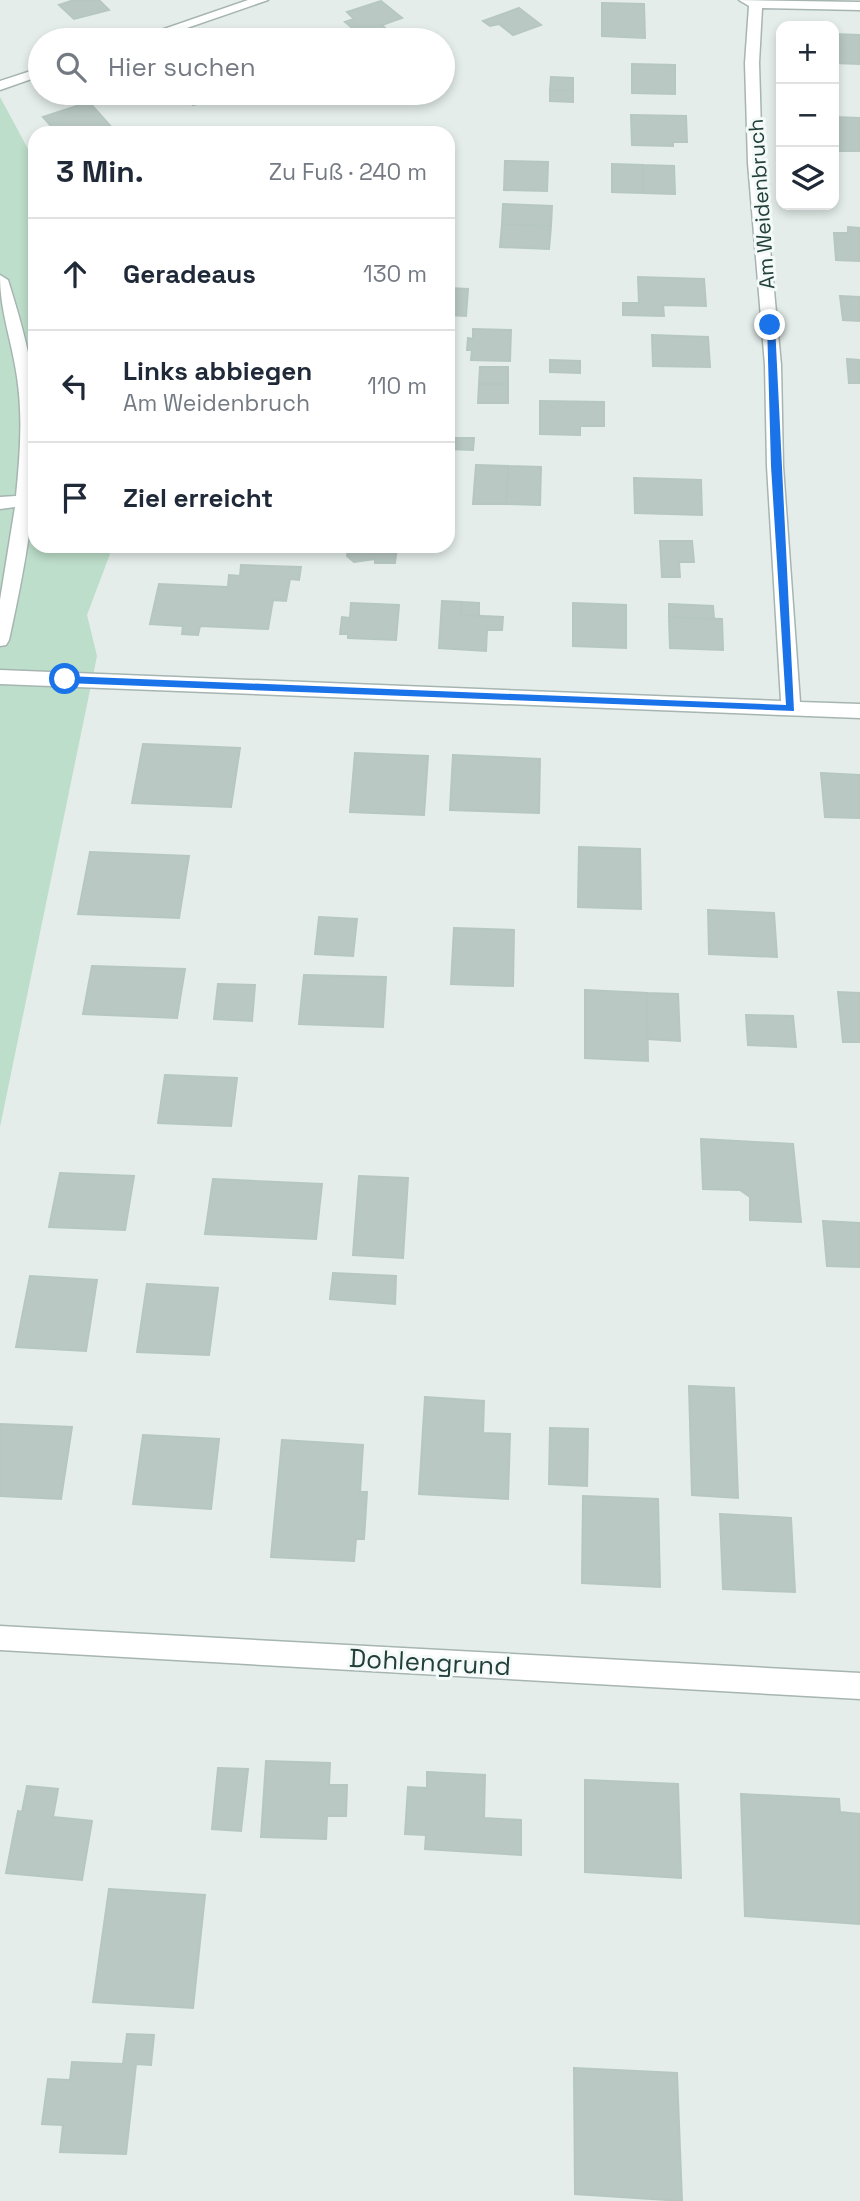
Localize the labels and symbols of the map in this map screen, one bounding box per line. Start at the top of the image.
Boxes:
street label: Am Weidenbruch [742,118,780,290]
route end [754,309,785,340]
route start [49,663,80,694]
street label: Dohlengrund [348,1641,512,1683]

